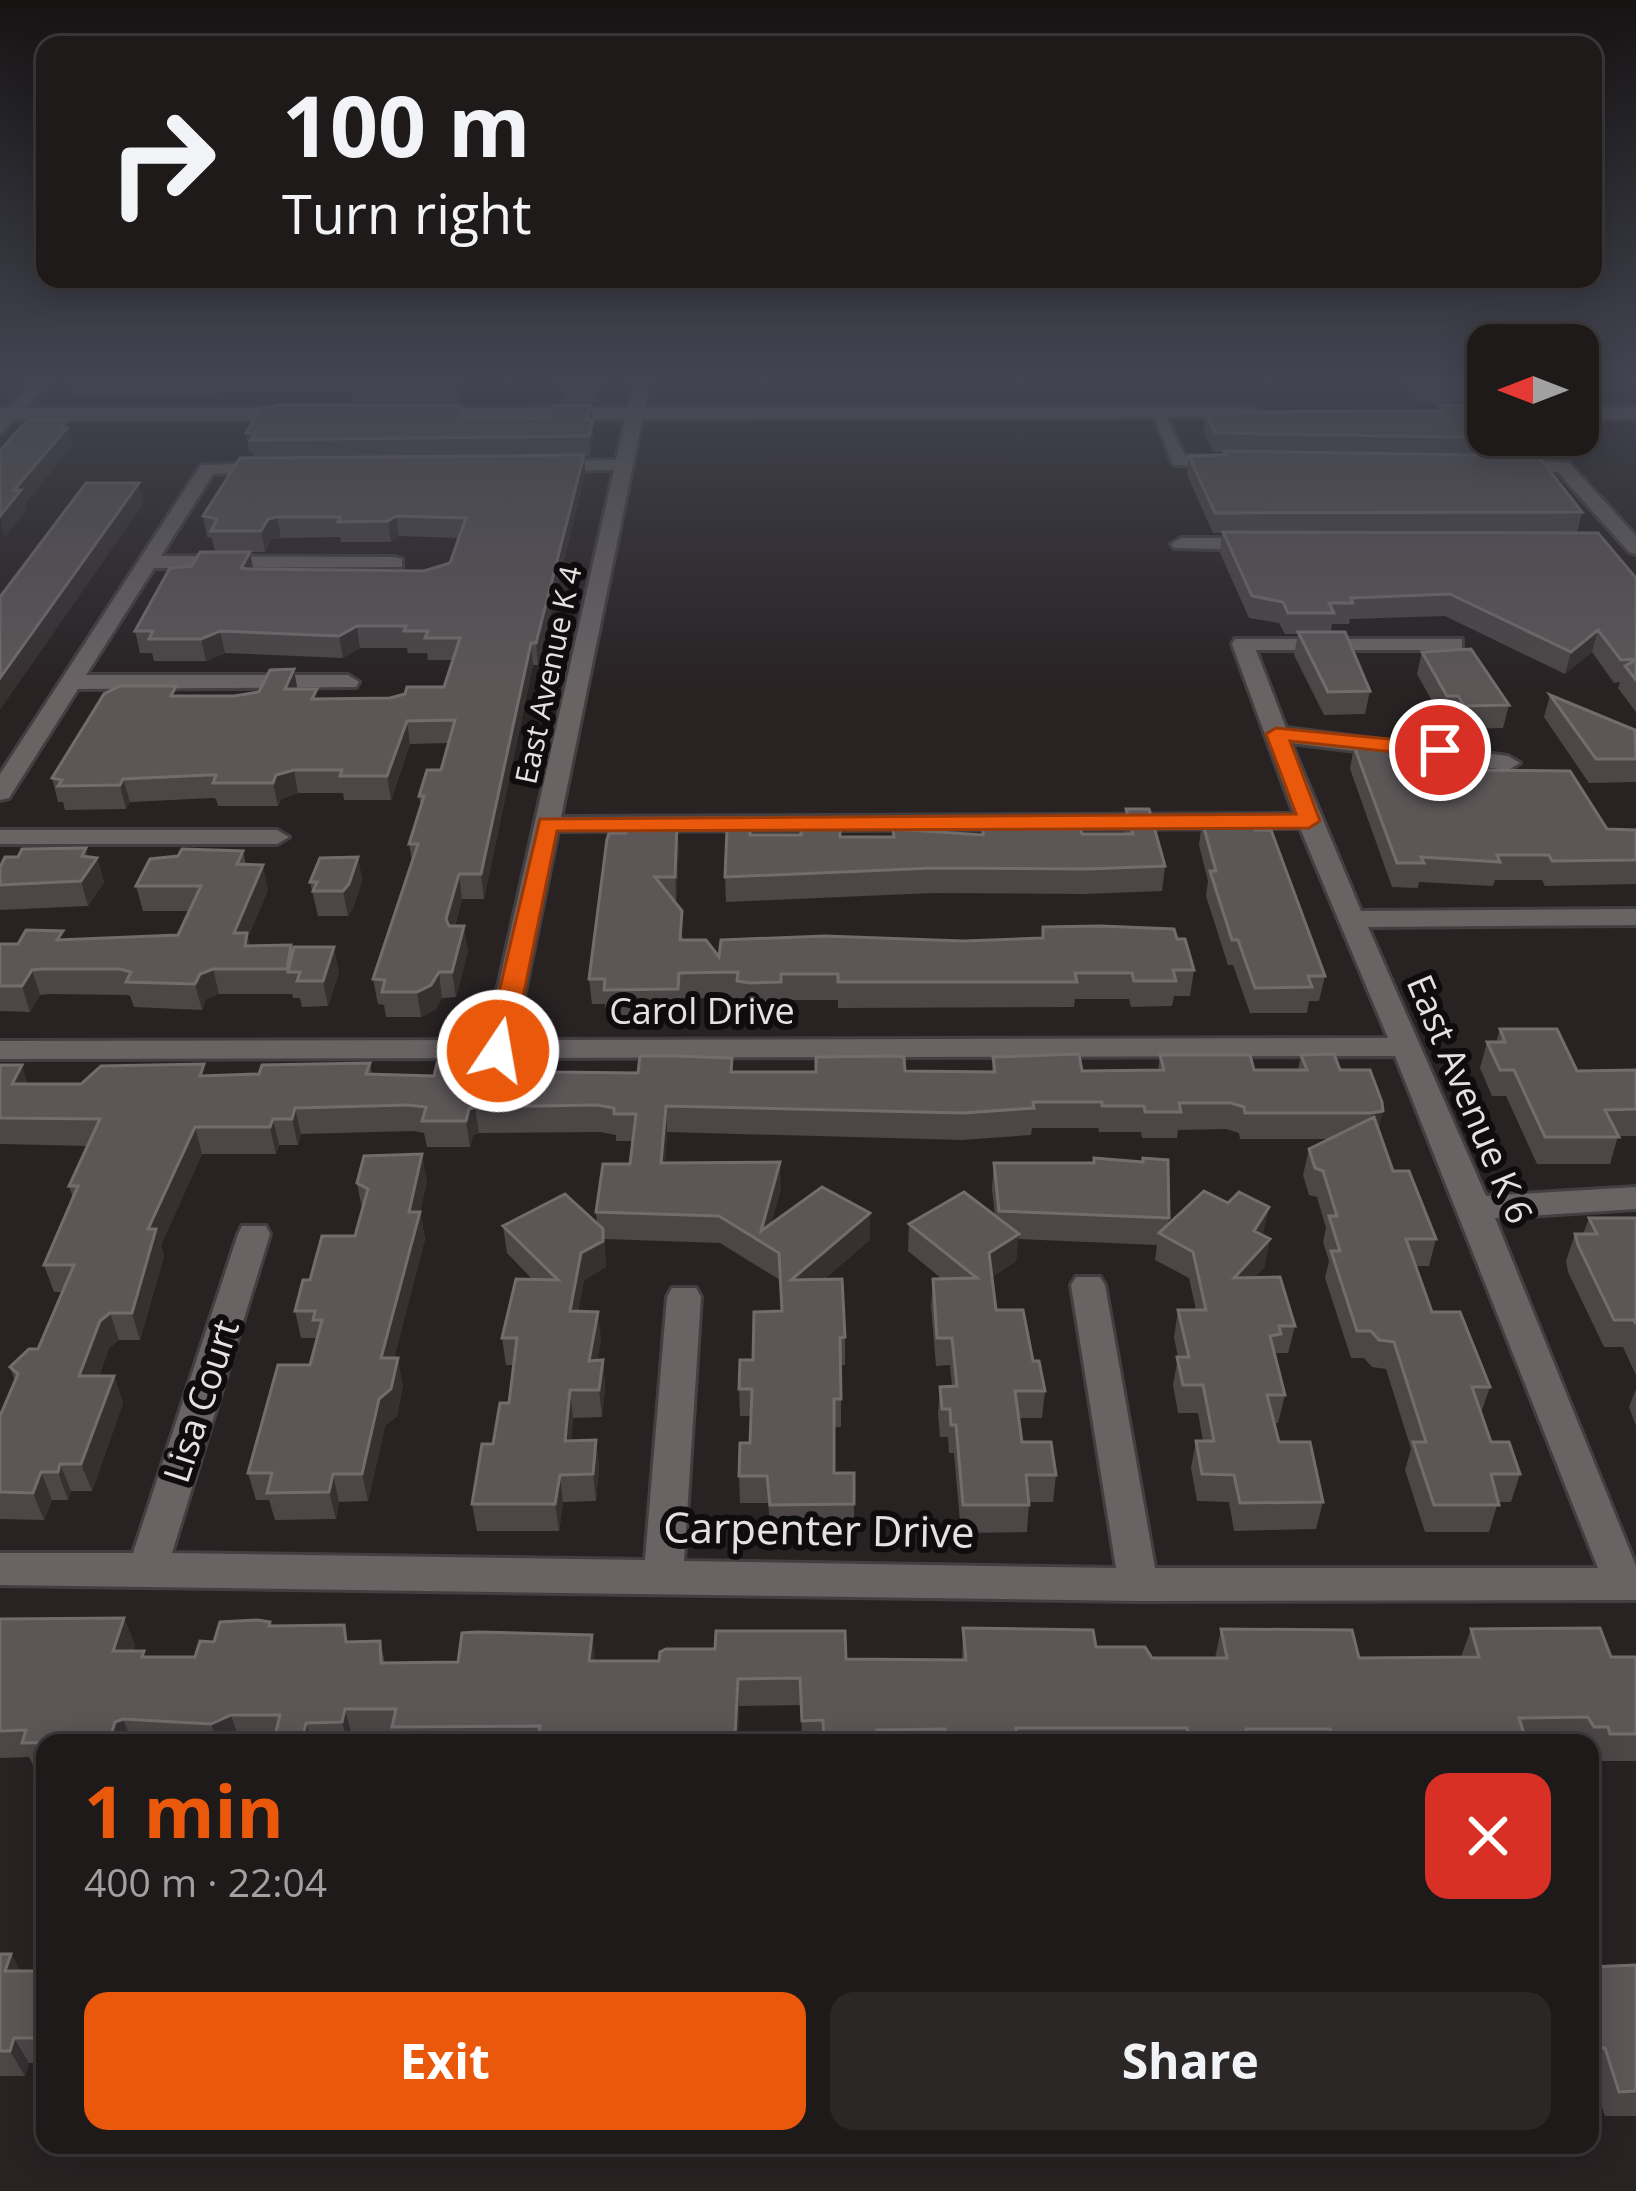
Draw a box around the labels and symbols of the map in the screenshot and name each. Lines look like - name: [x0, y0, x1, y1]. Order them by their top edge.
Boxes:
- north arrow: [1467, 324, 1599, 456]
- street label: East Avenue K 4: [504, 562, 591, 787]
- pin: [1389, 699, 1491, 801]
- street label: East Avenue K 6: [1396, 967, 1545, 1231]
- street label: Carol Drive: [609, 986, 795, 1035]
- position arrow: [435, 988, 561, 1114]
- street label: Lisa Court: [151, 1313, 250, 1488]
- street label: Carpenter Drive: [663, 1497, 975, 1560]

